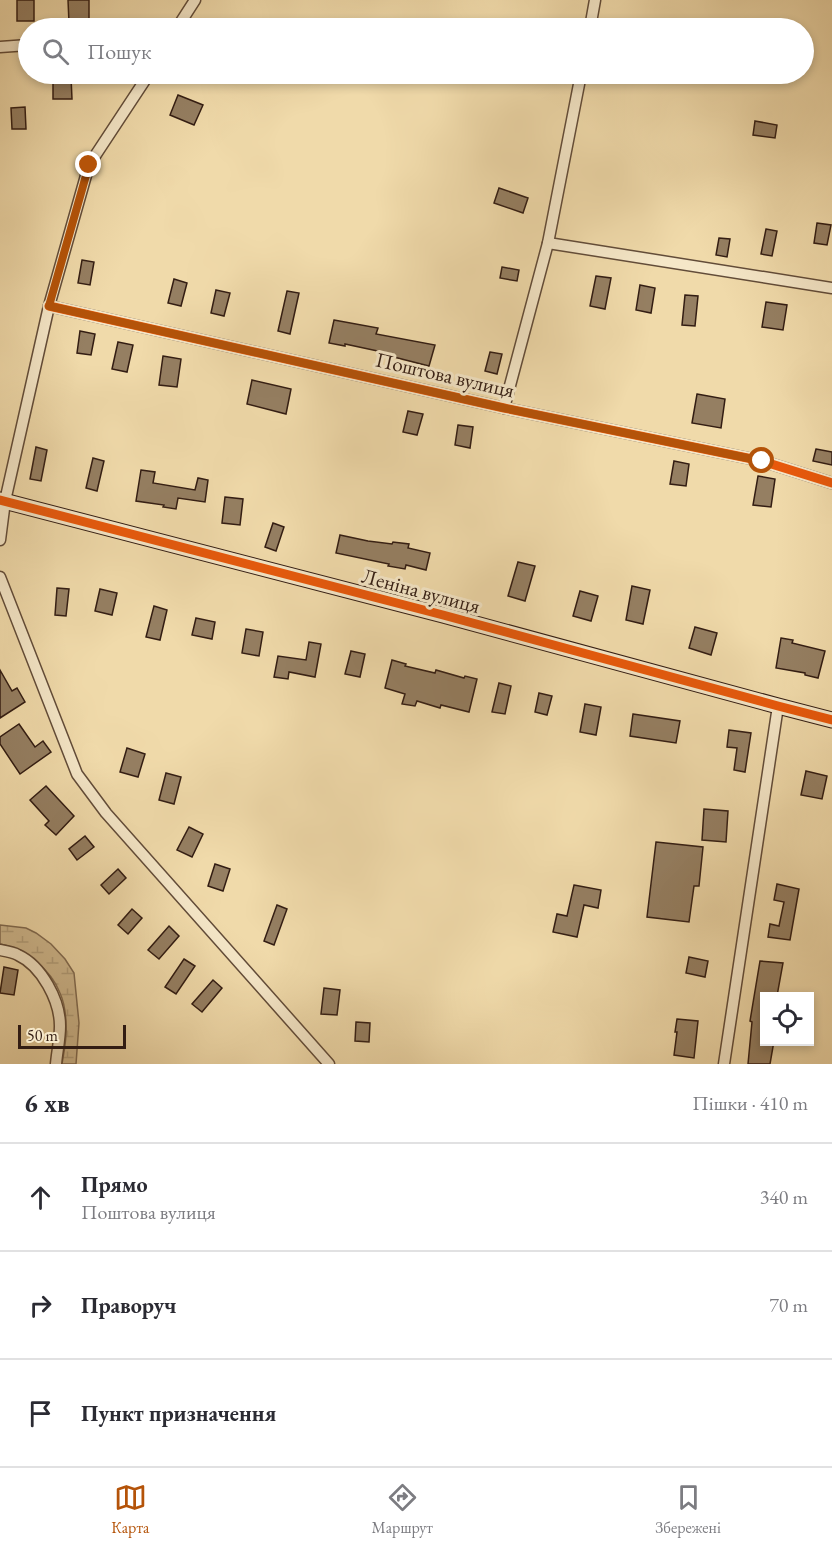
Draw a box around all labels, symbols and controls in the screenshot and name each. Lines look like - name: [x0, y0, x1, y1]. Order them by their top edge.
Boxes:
- search box: [18, 18, 814, 84]
- icon: search: [39, 35, 72, 68]
- text: Пошук: [87, 37, 151, 66]
- route end: [75, 151, 101, 177]
- street label: Поштова вулиця: [373, 345, 517, 404]
- route start: [748, 447, 774, 473]
- street label: Леніна вулиця: [359, 562, 483, 619]
- map controls: [760, 992, 814, 1046]
- button: locate: [760, 992, 814, 1046]
- scale bar: [18, 1022, 126, 1050]
- text: 50 m: [27, 1025, 58, 1046]
- text: 6 хв: [24, 1086, 70, 1120]
- text: Пішки · 410 m: [692, 1090, 808, 1116]
- text: Прямо: [81, 1170, 148, 1199]
- icon: ahead: [24, 1181, 57, 1214]
- text: 340 m: [760, 1184, 808, 1210]
- text: Поштова вулиця: [81, 1199, 216, 1225]
- icon: right: [24, 1289, 57, 1322]
- text: Праворуч: [81, 1291, 177, 1320]
- text: 70 m: [769, 1292, 808, 1318]
- icon: arrive: [24, 1397, 57, 1430]
- text: Пункт призначення: [81, 1399, 276, 1428]
- tab: Карта: [111, 1481, 149, 1538]
- tab: Маршрут: [372, 1481, 433, 1538]
- tab: Збережені: [655, 1481, 721, 1538]

